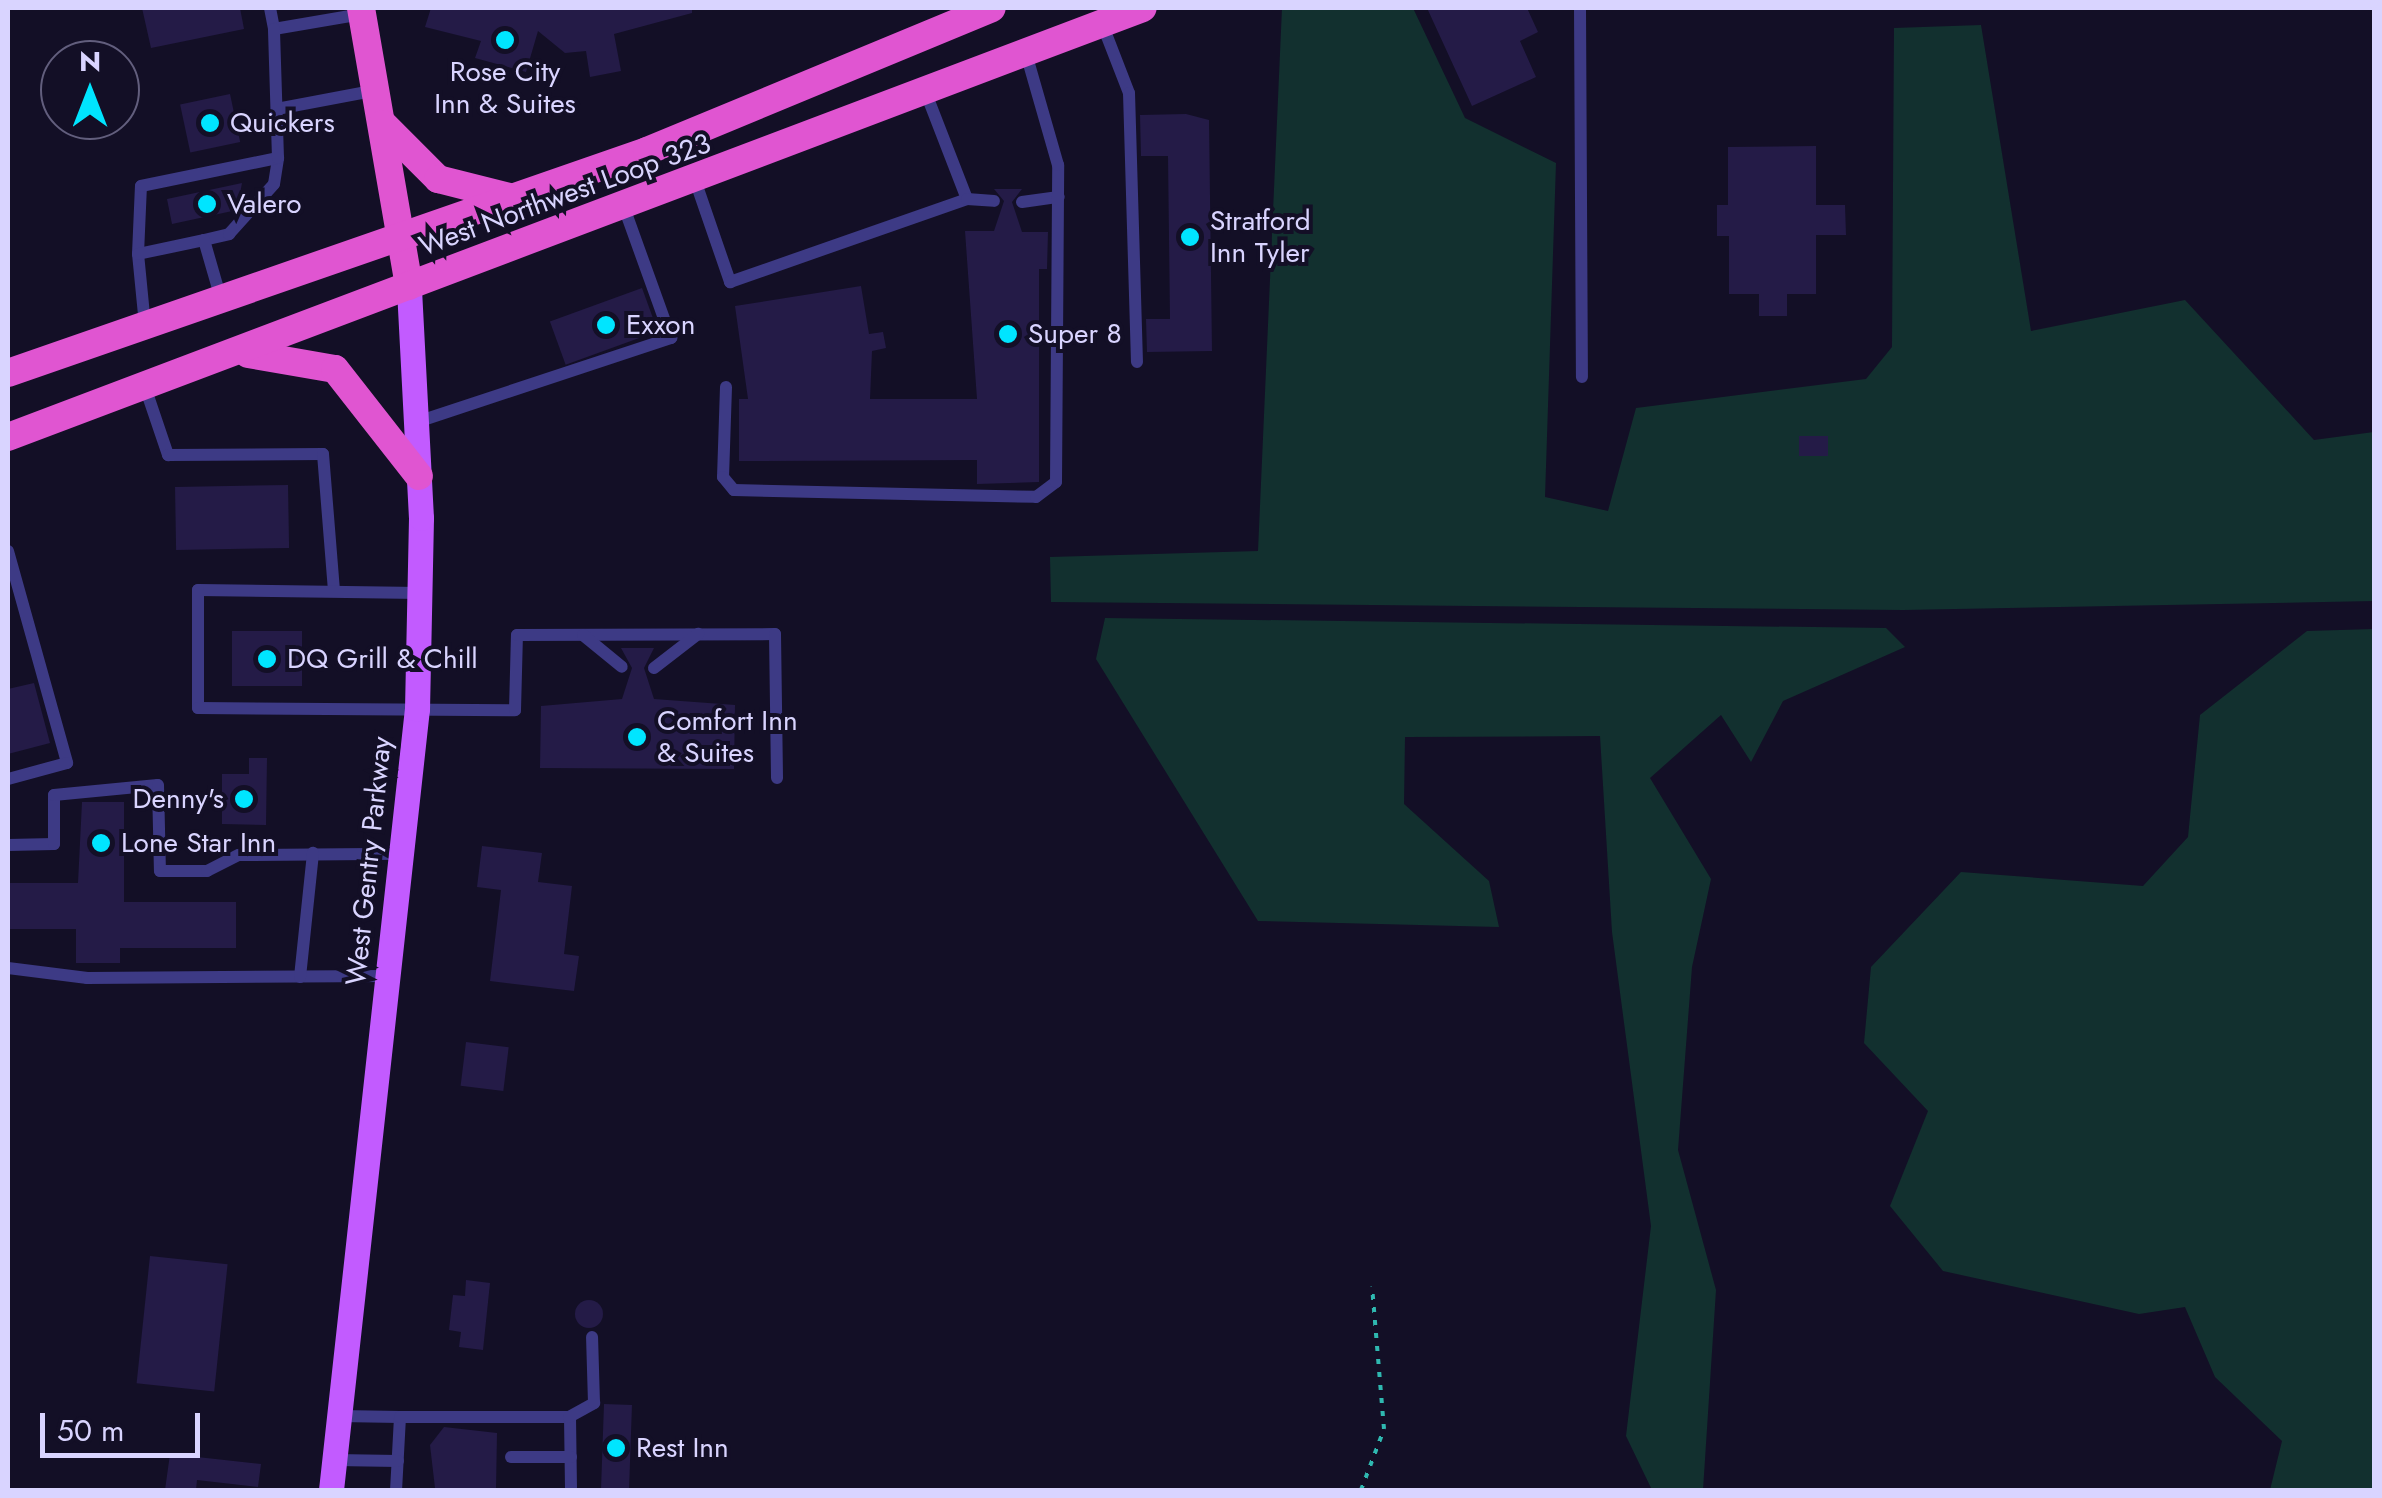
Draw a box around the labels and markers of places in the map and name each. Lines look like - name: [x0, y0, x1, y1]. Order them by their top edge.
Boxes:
- marker: Rose City Inn & Suites: [494, 29, 516, 51]
- place label: Rose City Inn & Suites: [434, 55, 576, 121]
- place label: Quickers: [230, 106, 335, 140]
- marker: Quickers: [199, 112, 221, 134]
- place label: Valero: [227, 187, 301, 221]
- marker: Valero: [196, 193, 218, 215]
- place label: Stratford Inn Tyler: [1210, 204, 1311, 270]
- marker: Stratford Inn Tyler: [1179, 226, 1201, 248]
- place label: Exxon: [626, 308, 695, 342]
- marker: Exxon: [595, 314, 617, 336]
- place label: Super 8: [1028, 317, 1122, 351]
- marker: Super 8: [997, 323, 1019, 345]
- place label: DQ Grill & Chill: [287, 642, 478, 676]
- marker: DQ Grill & Chill: [256, 648, 278, 670]
- place label: Comfort Inn & Suites: [657, 704, 798, 770]
- marker: Comfort Inn & Suites: [626, 726, 648, 748]
- place label: Denny's: [132, 782, 224, 816]
- marker: Denny's: [233, 788, 255, 810]
- place label: Lone Star Inn: [121, 826, 276, 860]
- marker: Lone Star Inn: [90, 832, 112, 854]
- place label: Rest Inn: [636, 1431, 729, 1465]
- marker: Rest Inn: [605, 1437, 627, 1459]

